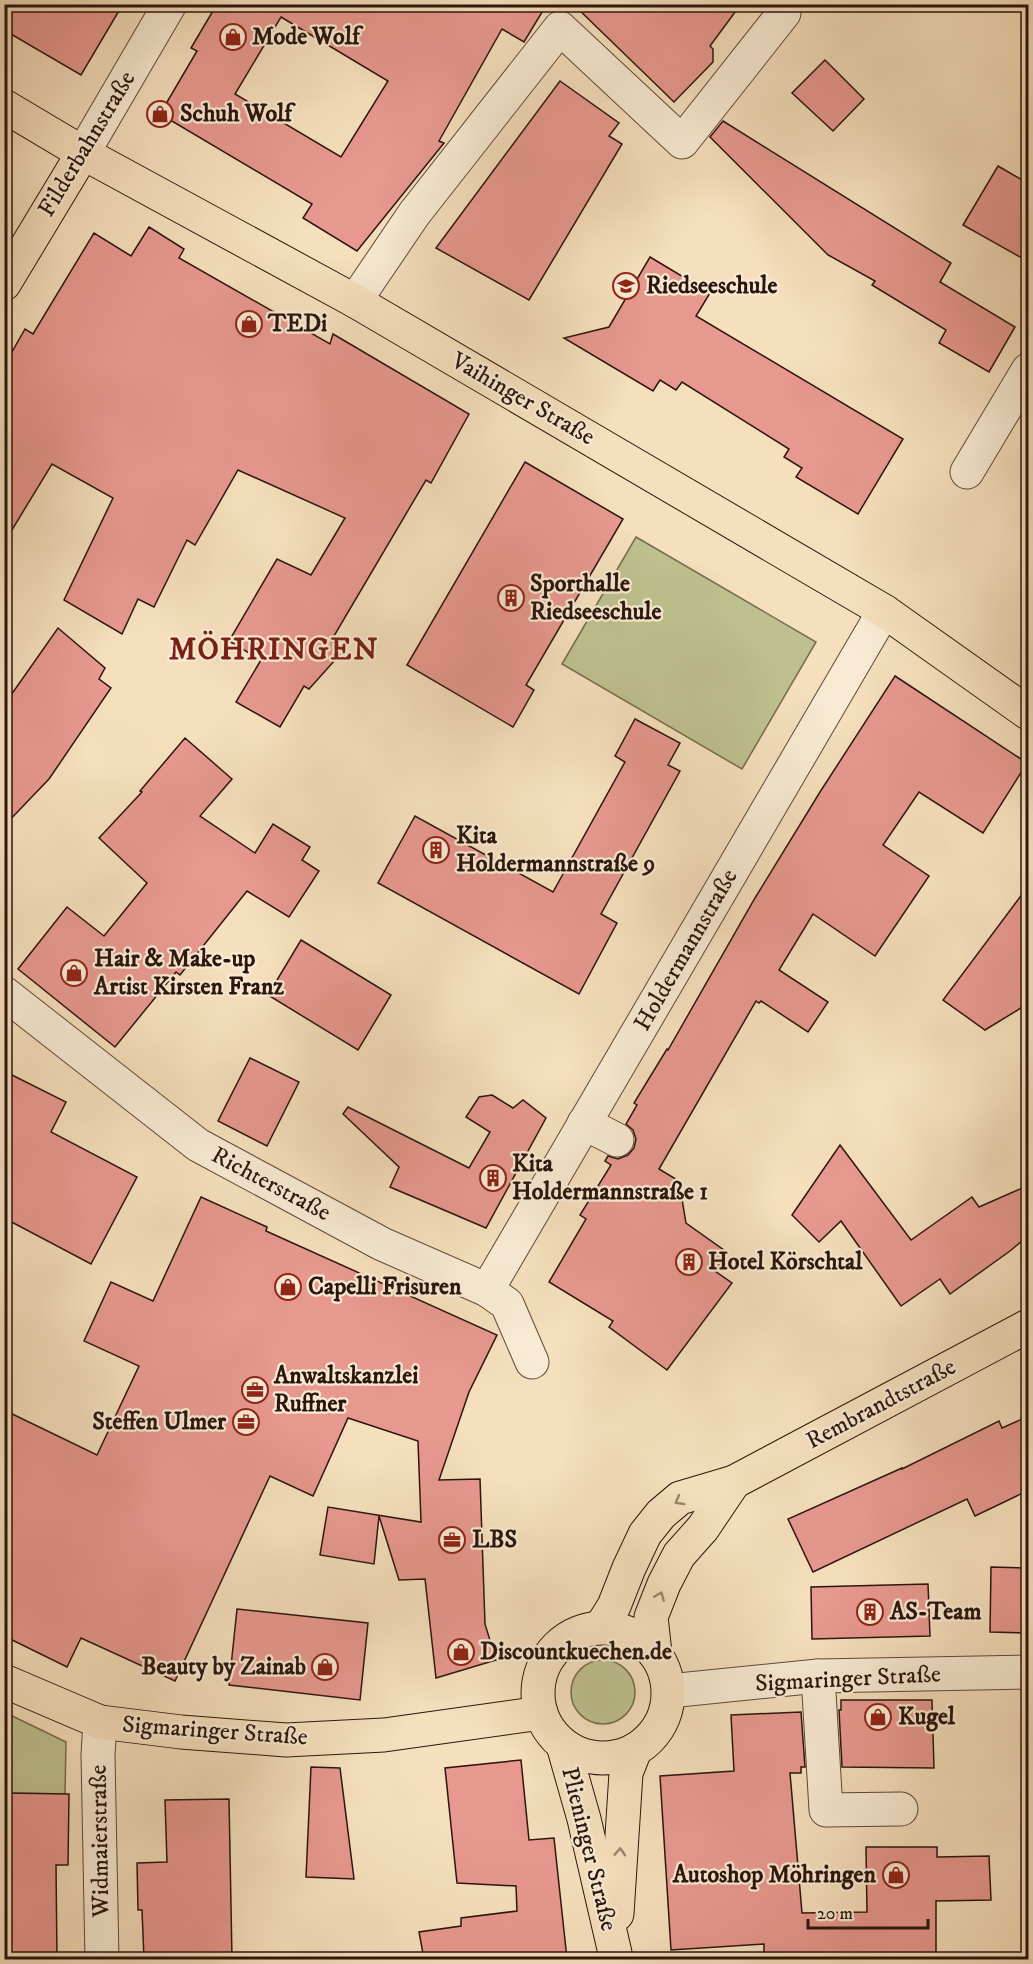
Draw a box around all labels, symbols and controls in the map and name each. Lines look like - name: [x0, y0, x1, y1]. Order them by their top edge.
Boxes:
- shop icon: Mode Wolf: [218, 22, 248, 52]
- place label: Mode Wolf: [252, 22, 364, 52]
- street label: Filderbahnstraße: [32, 66, 142, 222]
- shop icon: Schuh Wolf: [145, 99, 175, 129]
- place label: Schuh Wolf: [180, 99, 296, 129]
- school or university icon: Riedseeschule: [611, 271, 641, 301]
- place label: Riedseeschule: [646, 271, 777, 301]
- shop icon: TEDi: [234, 309, 264, 339]
- place label: TEDi: [267, 309, 327, 339]
- street label: Vaihinger Straße: [445, 345, 600, 452]
- place label: Sporthalle Riedseeschule: [530, 569, 661, 627]
- building icon: Sporthalle Riedseeschule: [496, 583, 526, 613]
- district label: MÖHRINGEN: [169, 630, 379, 669]
- place label: Kita Holdermannstraße 9: [456, 821, 655, 879]
- building icon: Kita Holdermannstraße 9: [421, 835, 451, 865]
- street label: Holdermannstraße: [628, 864, 745, 1036]
- place label: Hair & Make-up Artist Kirsten Franz: [93, 944, 284, 1002]
- shop icon: Hair & Make-up Artist Kirsten Franz: [59, 958, 89, 988]
- street label: Richterstraße: [206, 1140, 336, 1228]
- place label: Kita Holdermannstraße 1: [512, 1149, 708, 1207]
- building icon: Kita Holdermannstraße 1: [478, 1163, 508, 1193]
- building icon: Hotel Körschtal: [674, 1247, 704, 1277]
- place label: Hotel Körschtal: [708, 1247, 863, 1277]
- shop icon: Capelli Frisuren: [273, 1272, 303, 1302]
- place label: Capelli Frisuren: [308, 1272, 462, 1302]
- street label: Rembrandtstraße: [801, 1352, 961, 1456]
- place label: Anwaltskanzlei Ruffner: [273, 1361, 418, 1419]
- office icon: Anwaltskanzlei Ruffner: [240, 1375, 270, 1405]
- place label: Steffen Ulmer: [92, 1407, 227, 1437]
- office icon: Steffen Ulmer: [231, 1407, 261, 1437]
- one-way arrow: [675, 1494, 685, 1505]
- office icon: LBS: [437, 1525, 467, 1555]
- place label: LBS: [472, 1525, 517, 1555]
- one-way arrow: [653, 1591, 665, 1602]
- building icon: AS-Team: [855, 1597, 885, 1627]
- place label: AS-Team: [889, 1597, 982, 1627]
- shop icon: Discountkuechen.de: [446, 1637, 476, 1667]
- place label: Discountkuechen.de: [480, 1637, 672, 1667]
- place label: Beauty by Zainab: [141, 1652, 306, 1682]
- shop icon: Beauty by Zainab: [310, 1652, 340, 1682]
- street label: Sigmaringer Straße: [754, 1659, 942, 1699]
- shop icon: Kugel: [863, 1702, 893, 1732]
- place label: Kugel: [898, 1702, 956, 1732]
- street label: Sigmaringer Straße: [121, 1710, 309, 1752]
- street label: Widmaierstraße: [84, 1764, 116, 1919]
- street label: Plieninger Straße: [554, 1764, 624, 1934]
- one-way arrow: [614, 1848, 627, 1857]
- place label: Autoshop Möhringen: [672, 1860, 876, 1890]
- shop icon: Autoshop Möhringen: [881, 1860, 911, 1890]
- scale bar: [808, 1892, 928, 1930]
- text: 20 m: [817, 1903, 853, 1925]

